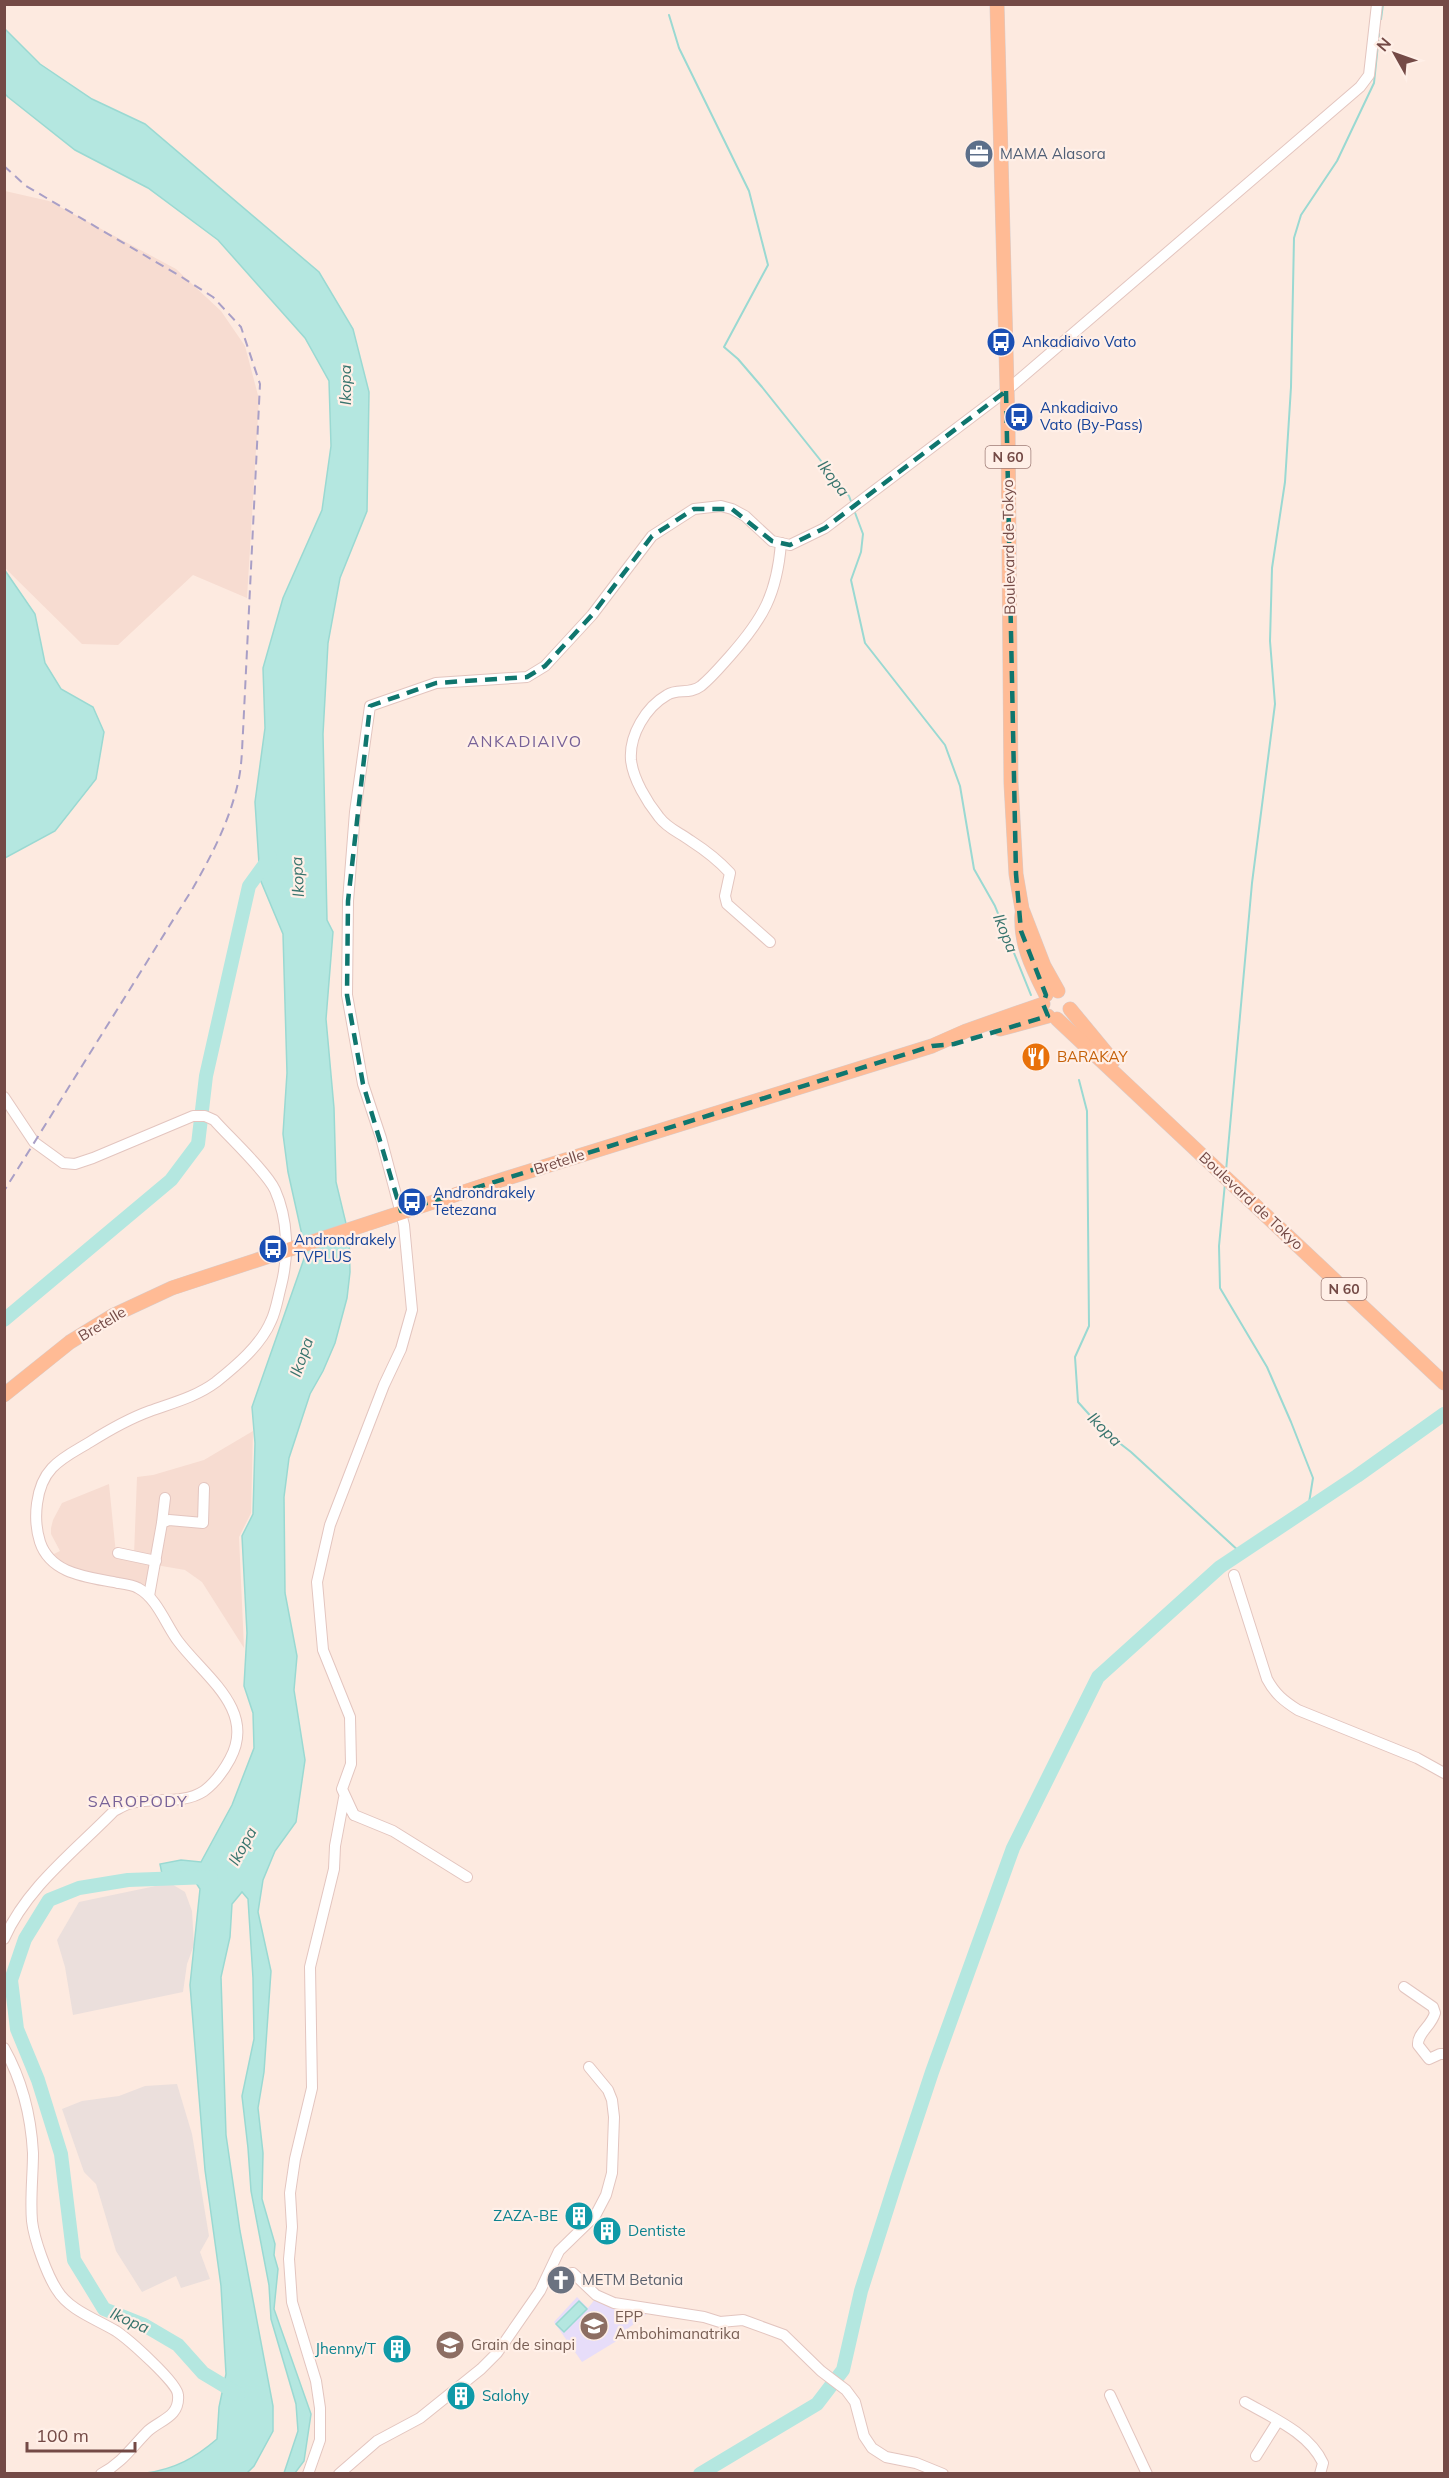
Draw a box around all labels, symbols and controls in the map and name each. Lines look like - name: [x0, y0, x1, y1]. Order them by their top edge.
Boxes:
- north arrow: [1365, 24, 1425, 84]
- text: N: [1372, 33, 1395, 55]
- office icon: MAMA Alasora: [963, 138, 995, 170]
- place label: MAMA Alasora: [1000, 144, 1106, 163]
- bus stop icon: Ankadiaivo Vato: [985, 326, 1017, 358]
- place label: Ankadiaivo Vato: [1022, 332, 1136, 351]
- water label: Ikopa: [335, 364, 355, 405]
- place label: Ankadiaivo Vato (By-Pass): [1040, 398, 1143, 434]
- bus stop icon: Ankadiaivo Vato (By-Pass): [1003, 401, 1035, 433]
- road number: N 60: [986, 446, 1030, 468]
- water label: Ikopa: [814, 456, 854, 501]
- street label: Boulevard de Tokyo: [998, 479, 1019, 615]
- district label: ANKADIAIVO: [467, 731, 583, 751]
- water label: Ikopa: [286, 856, 308, 898]
- water label: Ikopa: [989, 910, 1023, 956]
- restaurant icon: BARAKAY: [1020, 1041, 1052, 1073]
- place label: BARAKAY: [1057, 1047, 1128, 1066]
- street label: Bretelle: [531, 1144, 587, 1179]
- street label: Boulevard de Tokyo: [1195, 1147, 1307, 1254]
- place label: Androndrakely Tetezana: [433, 1183, 535, 1219]
- bus stop icon: Androndrakely Tetezana: [396, 1186, 428, 1218]
- place label: Androndrakely TVPLUS: [294, 1230, 396, 1266]
- bus stop icon: Androndrakely TVPLUS: [257, 1233, 289, 1265]
- road number: N 60: [1322, 1278, 1366, 1300]
- street label: Bretelle: [74, 1302, 129, 1345]
- water label: Ikopa: [285, 1334, 317, 1379]
- water label: Ikopa: [1084, 1408, 1127, 1451]
- district label: SAROPODY: [88, 1791, 188, 1811]
- water label: Ikopa: [223, 1823, 261, 1869]
- building icon: ZAZA-BE: [563, 2200, 595, 2232]
- place label: ZAZA-BE: [493, 2206, 558, 2225]
- building icon: Dentiste: [591, 2215, 623, 2247]
- place label: Dentiste: [628, 2221, 686, 2240]
- church icon: METM Betania: [545, 2264, 577, 2296]
- place label: METM Betania: [582, 2270, 683, 2289]
- water label: Ikopa: [107, 2303, 153, 2338]
- place label: EPP Ambohimanatrika: [615, 2307, 740, 2343]
- school or university icon: EPP Ambohimanatrika: [578, 2310, 610, 2342]
- school or university icon: Grain de sinapi: [434, 2329, 466, 2361]
- building icon: Jhenny/T: [381, 2333, 413, 2365]
- place label: Grain de sinapi: [471, 2335, 575, 2354]
- place label: Jhenny/T: [315, 2339, 376, 2358]
- building icon: Salohy: [445, 2380, 477, 2412]
- place label: Salohy: [482, 2386, 529, 2405]
- scale bar: [27, 2415, 135, 2453]
- text: 100 m: [36, 2424, 89, 2447]

